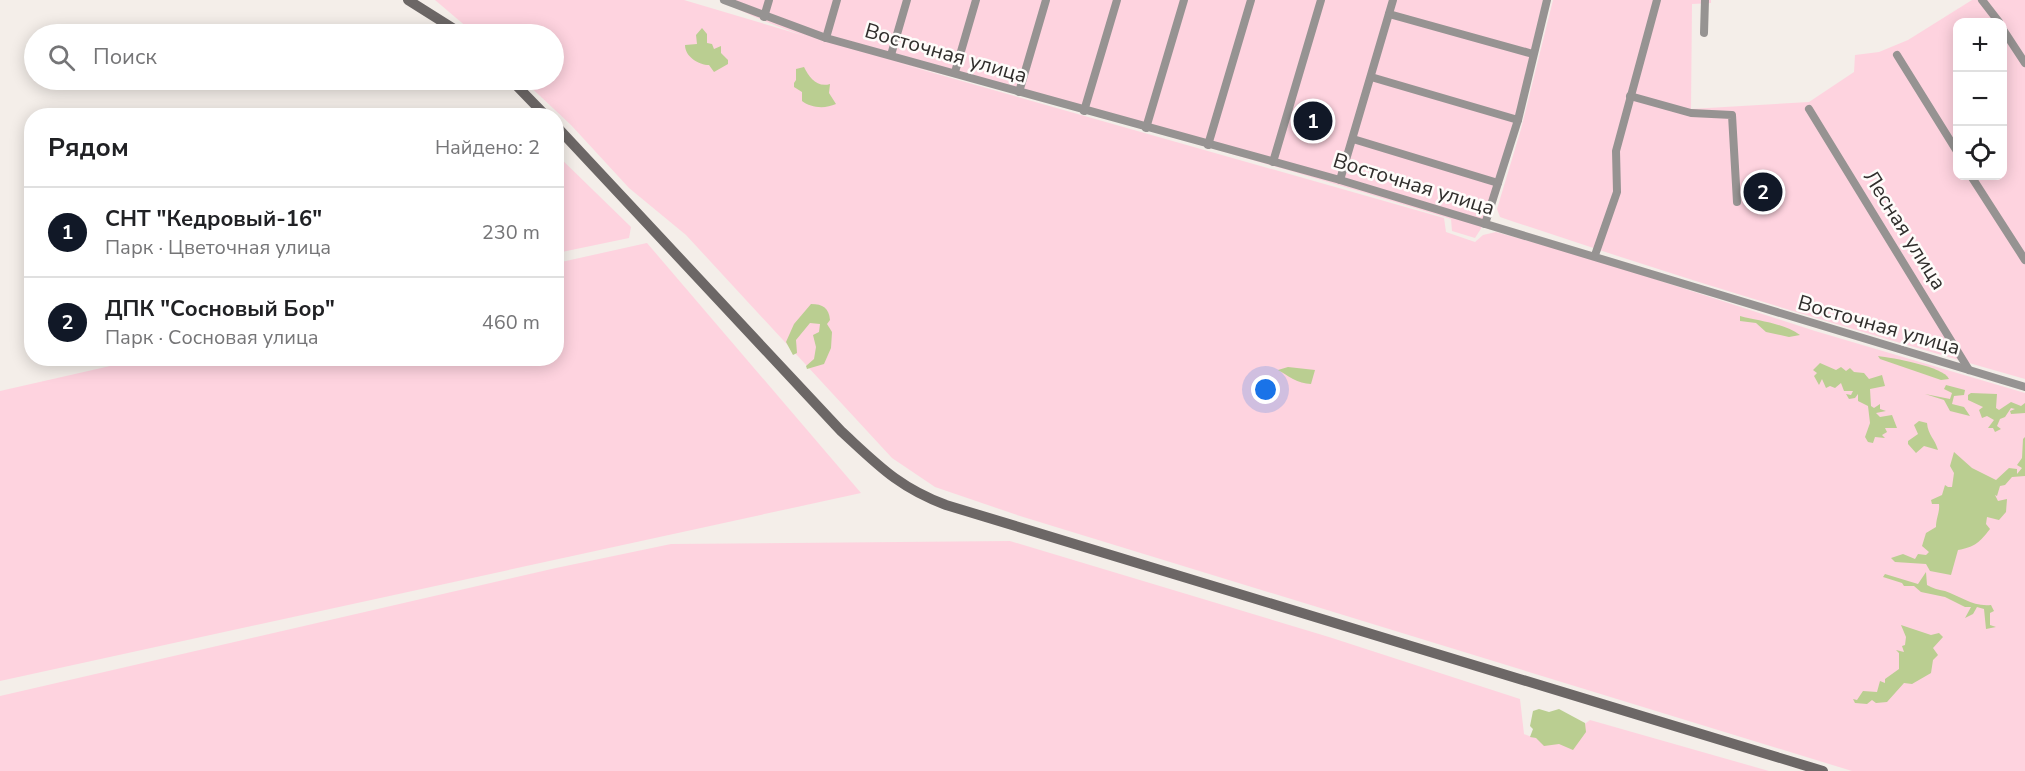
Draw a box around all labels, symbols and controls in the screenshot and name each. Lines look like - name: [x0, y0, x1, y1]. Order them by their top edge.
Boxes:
- street label: Восточная улица: [862, 16, 1030, 90]
- map controls: [1953, 18, 2007, 180]
- button: +: [1953, 18, 2007, 72]
- search box: [24, 24, 564, 90]
- icon: search: [45, 41, 78, 74]
- text: Поиск: [93, 42, 157, 72]
- button: −: [1953, 72, 2007, 126]
- pin: 1: [1294, 98, 1332, 144]
- button: locate: [1953, 126, 2007, 180]
- text: Рядом: [48, 130, 129, 165]
- text: Найдено: 2: [435, 134, 540, 161]
- street label: Восточная улица: [1330, 146, 1498, 222]
- street label: Лесная улица: [1857, 165, 1953, 295]
- pin: 2: [1744, 170, 1782, 214]
- text: СНТ "Кедровый-16": [105, 204, 322, 234]
- text: 1: [62, 219, 74, 246]
- text: 230 m: [482, 219, 540, 246]
- text: Парк · Цветочная улица: [105, 234, 331, 261]
- street label: Восточная улица: [1795, 288, 1963, 362]
- text: ДПК "Сосновый Бор": [105, 294, 335, 324]
- text: 2: [62, 309, 74, 336]
- text: 460 m: [482, 309, 540, 336]
- text: Парк · Сосновая улица: [105, 324, 319, 351]
- your location: [1251, 375, 1280, 404]

